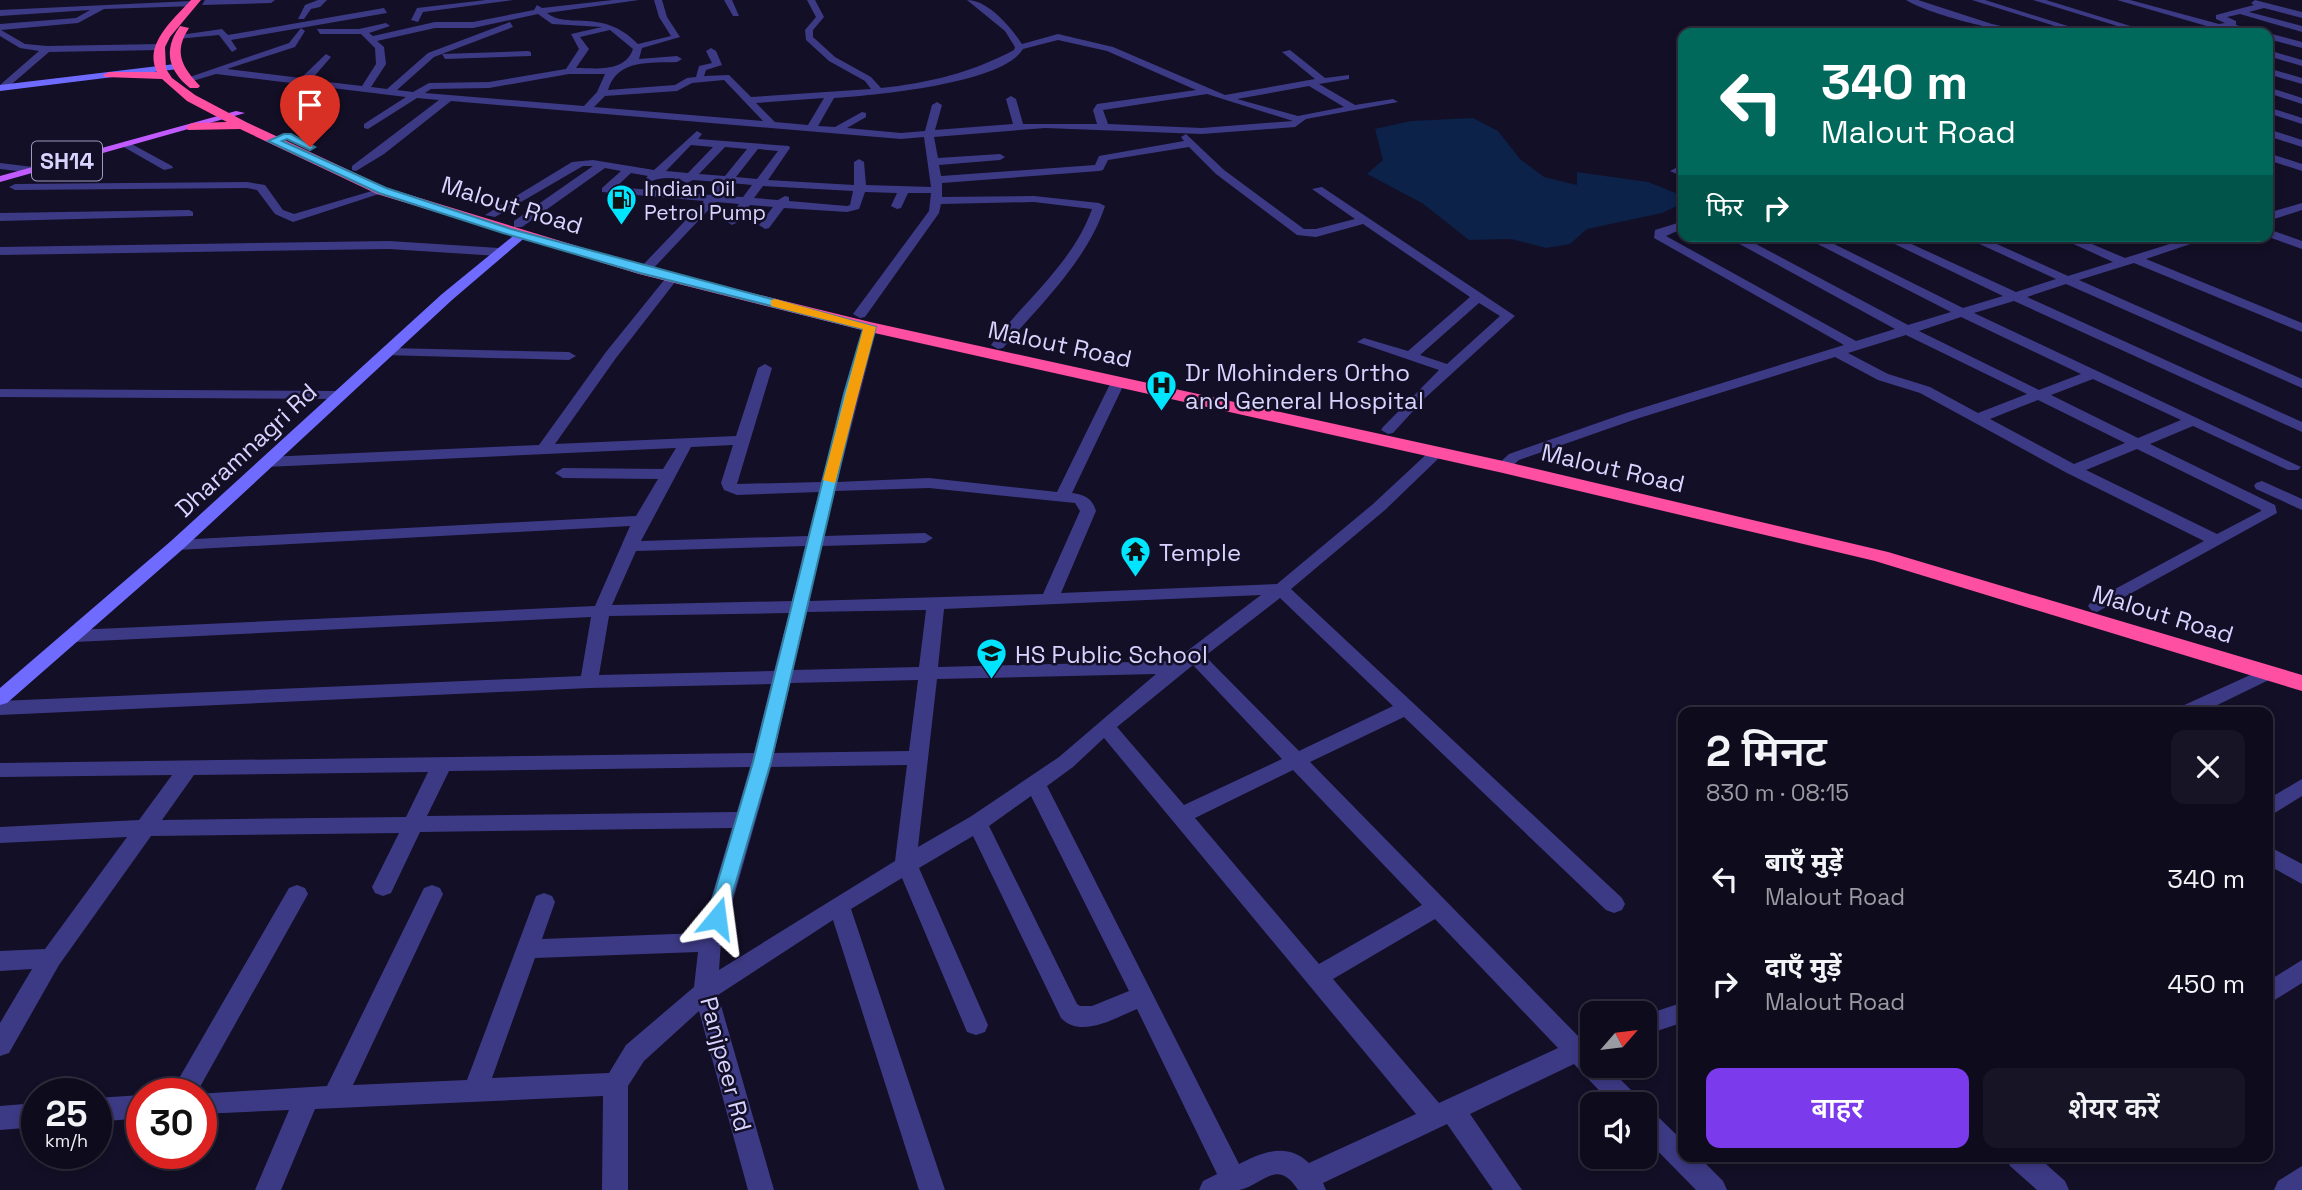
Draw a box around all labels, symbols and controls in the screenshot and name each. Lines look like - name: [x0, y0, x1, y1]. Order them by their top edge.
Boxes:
- text: 340 m: [1821, 51, 1968, 113]
- icon: left: [1706, 56, 1797, 147]
- pin: [280, 75, 340, 147]
- icon: arrive: [291, 86, 329, 124]
- text: Malout Road: [1821, 112, 2016, 152]
- road number: SH14: [32, 142, 102, 180]
- street label: Malout Road: [438, 169, 586, 241]
- place label: Indian Oil Petrol Pump: [644, 175, 766, 226]
- fuel station icon: Indian Oil Petrol Pump: [604, 183, 638, 227]
- icon: right: [1757, 189, 1795, 227]
- text: फिर: [1706, 190, 1743, 224]
- street label: Malout Road: [985, 314, 1135, 374]
- place label: Dr Mohinders Ortho and General Hospital: [1185, 357, 1424, 416]
- hospital icon: Dr Mohinders Ortho and General Hospital: [1145, 369, 1179, 413]
- street label: Dharamnagri Rd: [169, 376, 323, 524]
- street label: Malout Road: [1538, 436, 1688, 500]
- temple icon: Temple: [1119, 535, 1153, 579]
- place label: Temple: [1159, 537, 1241, 568]
- street label: Malout Road: [2089, 578, 2237, 650]
- school or university icon: HS Public School: [975, 637, 1009, 681]
- place label: HS Public School: [1015, 639, 1208, 670]
- text: 2 मिनट: [1706, 725, 1827, 778]
- button: close: [2171, 730, 2245, 804]
- text: 830 m · 08:15: [1706, 778, 1849, 808]
- text: बाएँ मुड़ें: [1765, 845, 1843, 879]
- icon: left: [1706, 860, 1744, 898]
- text: 340 m: [2167, 862, 2245, 896]
- position arrow: [680, 881, 754, 955]
- text: Malout Road: [1765, 882, 1905, 912]
- text: दाएँ मुड़ें: [1765, 950, 1841, 984]
- icon: right: [1706, 965, 1744, 1003]
- text: 450 m: [2167, 967, 2245, 1001]
- text: Malout Road: [1765, 987, 1905, 1017]
- street label: Panjpeer Rd: [693, 993, 759, 1135]
- north arrow: [1580, 1001, 1657, 1078]
- map controls: [1580, 1001, 1657, 1169]
- button: बाहर: [1706, 1068, 1969, 1148]
- button: शेयर करें: [1983, 1068, 2245, 1148]
- speed limit sign: 30: [126, 1078, 217, 1169]
- text: 25: [46, 1092, 87, 1136]
- button: sound: [1580, 1092, 1657, 1169]
- text: km/h: [45, 1129, 88, 1152]

